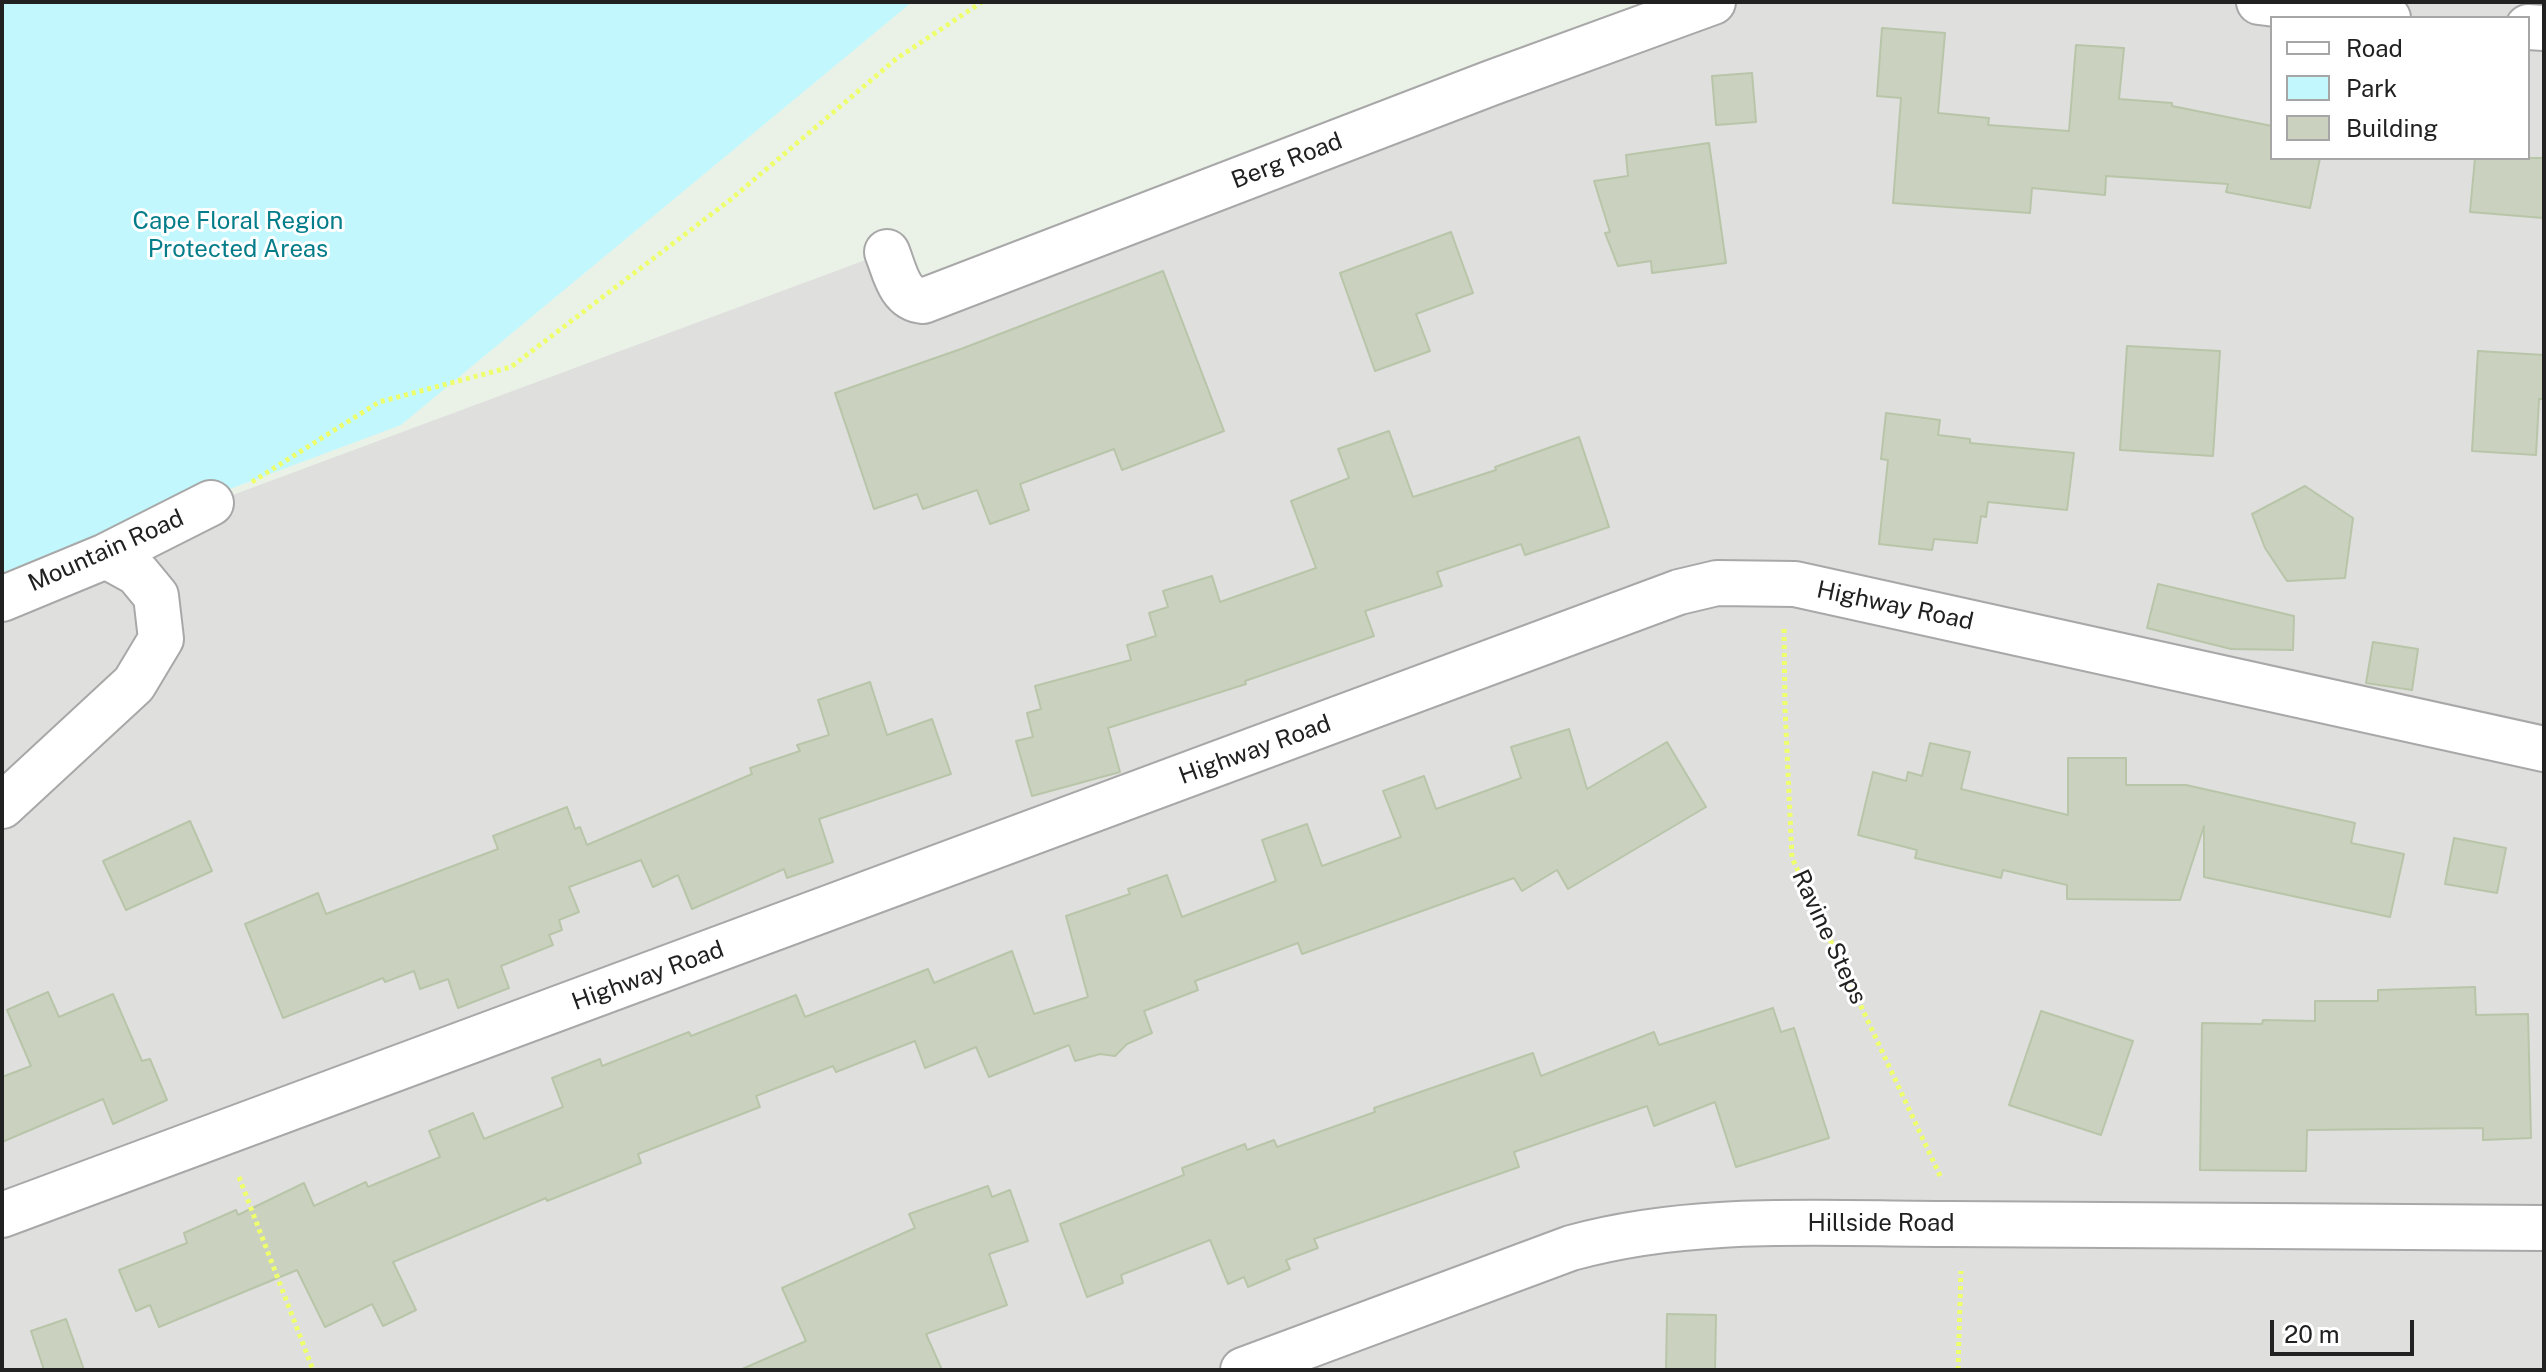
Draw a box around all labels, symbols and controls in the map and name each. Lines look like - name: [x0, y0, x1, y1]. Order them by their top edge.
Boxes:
- legend: [2270, 16, 2530, 160]
- text: Road: [2346, 34, 2403, 62]
- text: Park: [2346, 74, 2397, 102]
- text: Building: [2346, 114, 2438, 142]
- street label: Berg Road: [1228, 127, 1346, 195]
- park label: Cape Floral Region Protected Areas: [133, 208, 343, 264]
- street label: Mountain Road: [24, 504, 188, 598]
- street label: Highway Road: [1814, 575, 1976, 637]
- street label: Highway Road: [1175, 709, 1335, 791]
- street label: Ravine Steps: [1785, 865, 1873, 1009]
- street label: Highway Road: [568, 935, 728, 1017]
- street label: Hillside Road: [1808, 1210, 1954, 1238]
- scale bar: [2274, 1304, 2418, 1354]
- text: 20 m: [2284, 1320, 2340, 1348]

